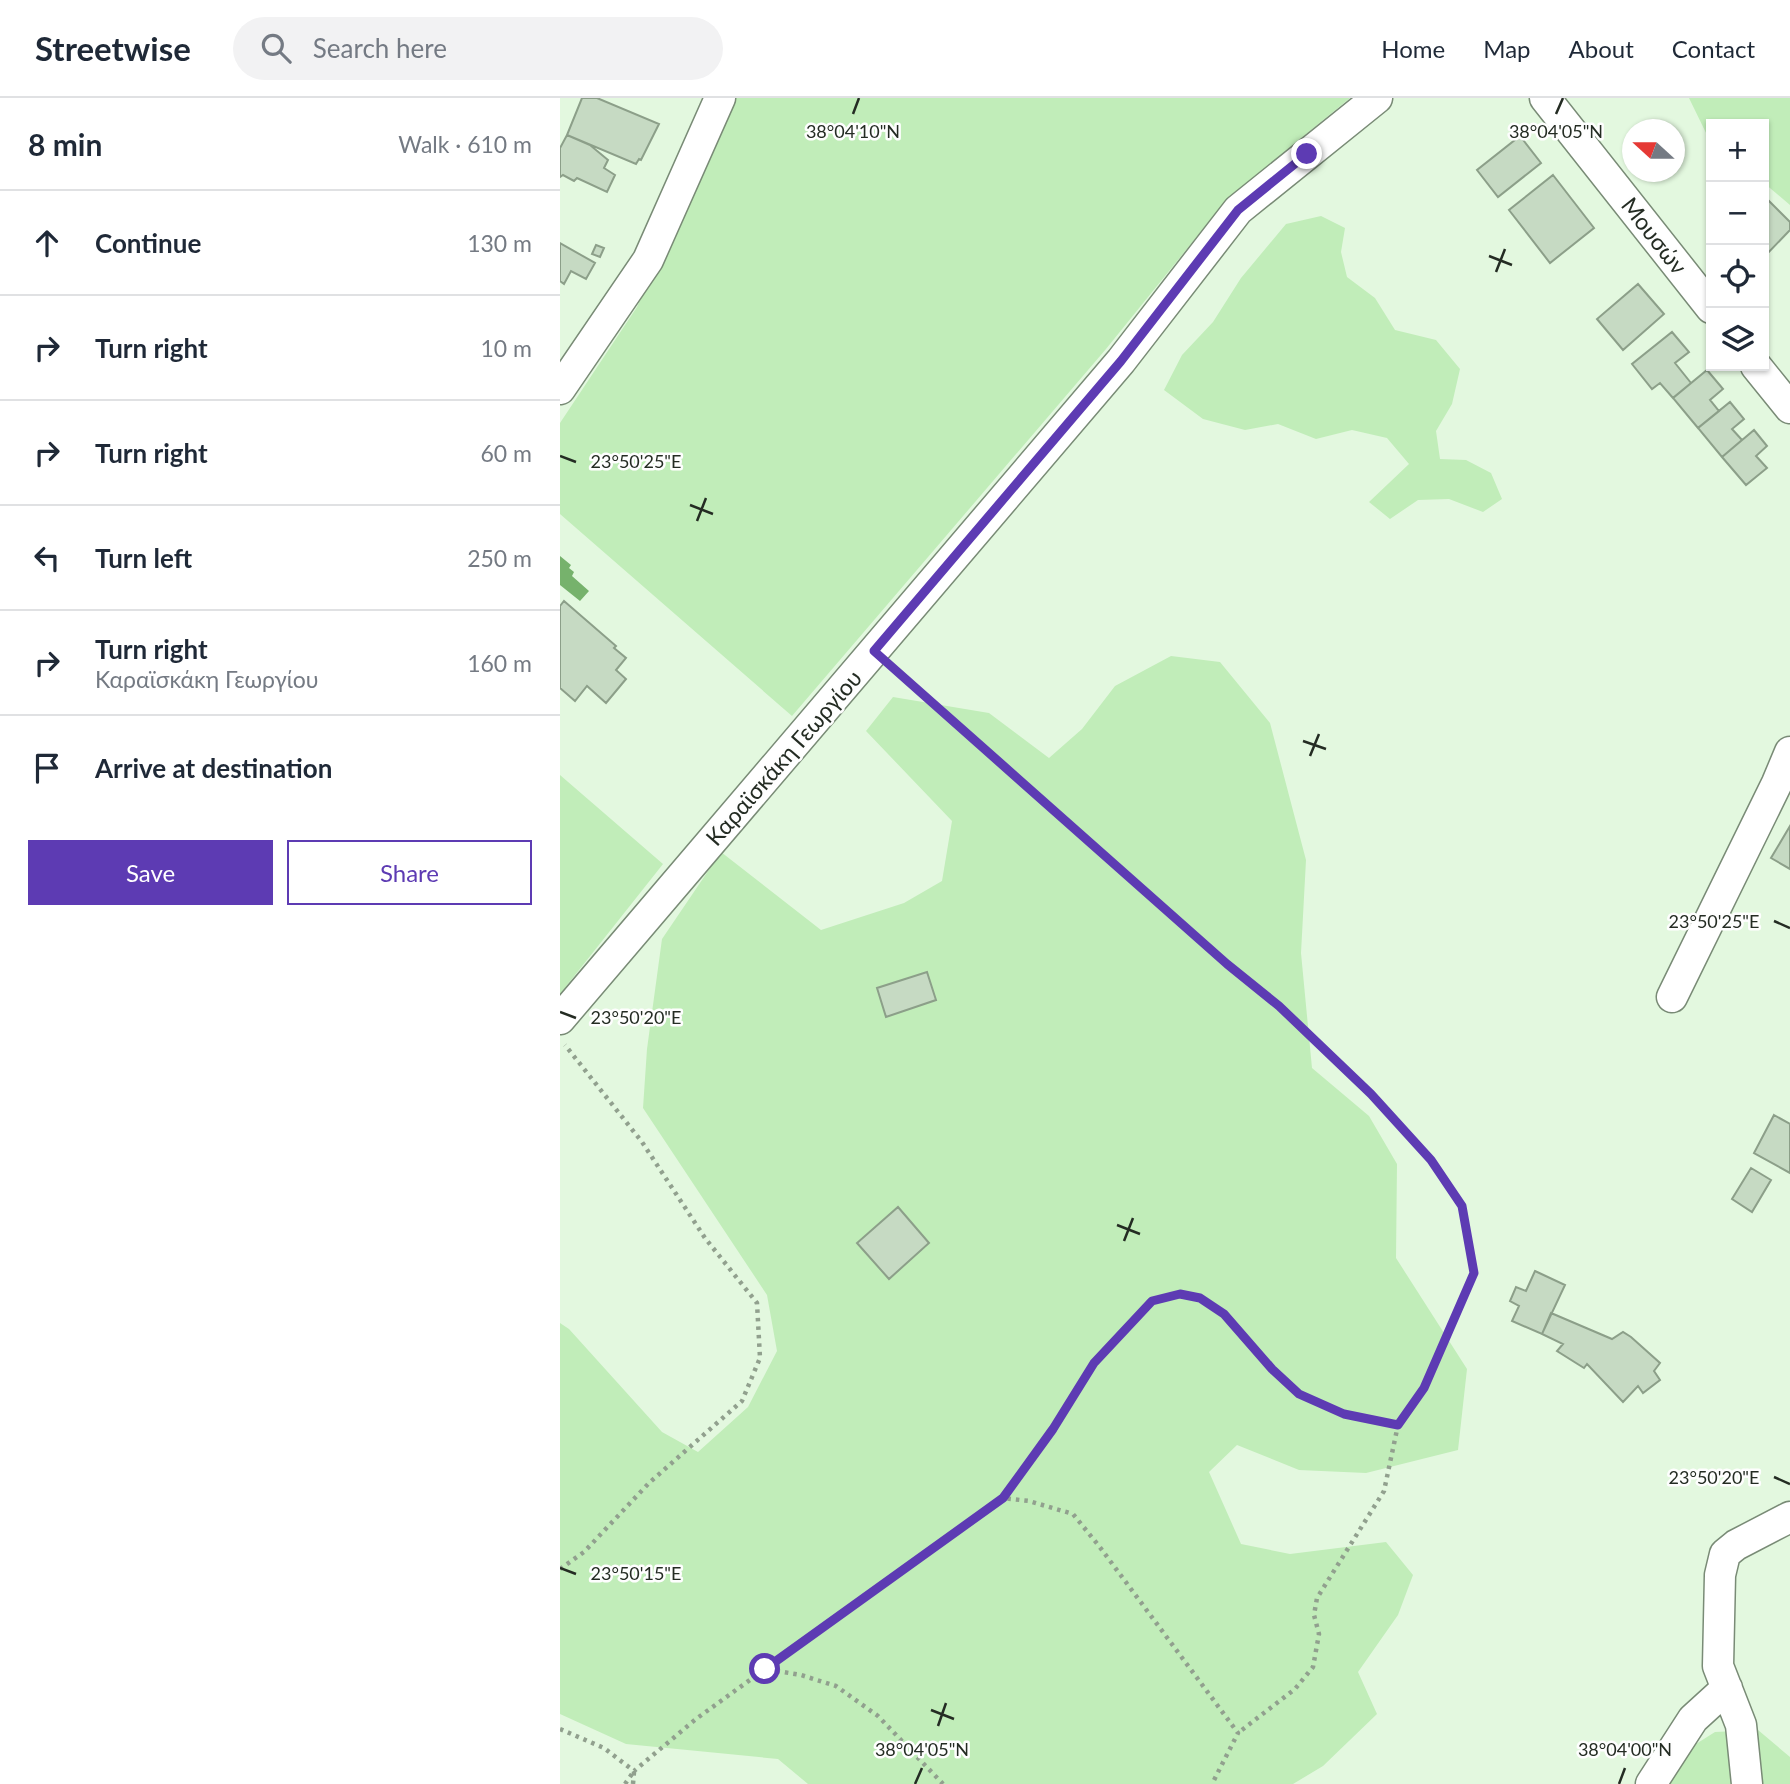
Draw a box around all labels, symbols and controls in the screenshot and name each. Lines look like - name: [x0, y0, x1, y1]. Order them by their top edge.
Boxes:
- search box: [233, 17, 723, 80]
- text: Streetwise: [35, 28, 191, 68]
- icon: search: [257, 29, 295, 67]
- text: Search here: [313, 32, 447, 64]
- text: Home: [1381, 34, 1445, 63]
- text: Map: [1483, 34, 1531, 63]
- text: About: [1569, 34, 1634, 63]
- text: Contact: [1672, 34, 1755, 63]
- north arrow: [1622, 119, 1685, 182]
- map controls: [1706, 119, 1769, 371]
- button: +: [1706, 119, 1769, 182]
- text: 38°04'10"N: [806, 120, 900, 142]
- text: 38°04'05"N: [1509, 120, 1603, 142]
- text: 8 min: [28, 126, 102, 162]
- text: Walk · 610 m: [398, 130, 532, 158]
- route end: [1291, 138, 1322, 169]
- button: −: [1706, 182, 1769, 245]
- street label: Μουσών: [1616, 191, 1694, 279]
- icon: ahead: [28, 224, 66, 262]
- text: Continue: [95, 227, 201, 259]
- text: 130 m: [467, 229, 532, 257]
- button: locate: [1706, 245, 1769, 308]
- button: layers: [1706, 308, 1769, 371]
- icon: right: [28, 329, 66, 367]
- text: Turn right: [95, 332, 208, 364]
- text: 10 m: [481, 334, 532, 362]
- icon: right: [28, 434, 66, 472]
- text: Turn right: [95, 437, 208, 469]
- text: 60 m: [481, 439, 532, 467]
- text: 23°50'25"E: [591, 450, 681, 472]
- icon: left: [28, 539, 66, 577]
- text: Turn left: [95, 542, 192, 574]
- text: 250 m: [467, 544, 532, 572]
- text: Turn right: [95, 633, 208, 665]
- icon: right: [28, 644, 66, 682]
- text: 160 m: [467, 649, 532, 677]
- street label: Καραϊσκάκη Γεωργίου: [699, 664, 867, 851]
- text: Καραϊσκάκη Γεωργίου: [95, 665, 319, 693]
- icon: arrive: [28, 749, 66, 787]
- text: Arrive at destination: [95, 752, 332, 784]
- button: Save: [28, 840, 273, 905]
- button: Share: [287, 840, 532, 905]
- text: 23°50'25"E: [1669, 910, 1759, 932]
- text: 23°50'20"E: [591, 1006, 681, 1028]
- text: 23°50'20"E: [1669, 1466, 1759, 1488]
- text: 23°50'15"E: [591, 1562, 681, 1584]
- route start: [749, 1653, 780, 1684]
- text: 38°04'05"N: [875, 1738, 969, 1760]
- text: 38°04'00"N: [1578, 1738, 1672, 1760]

